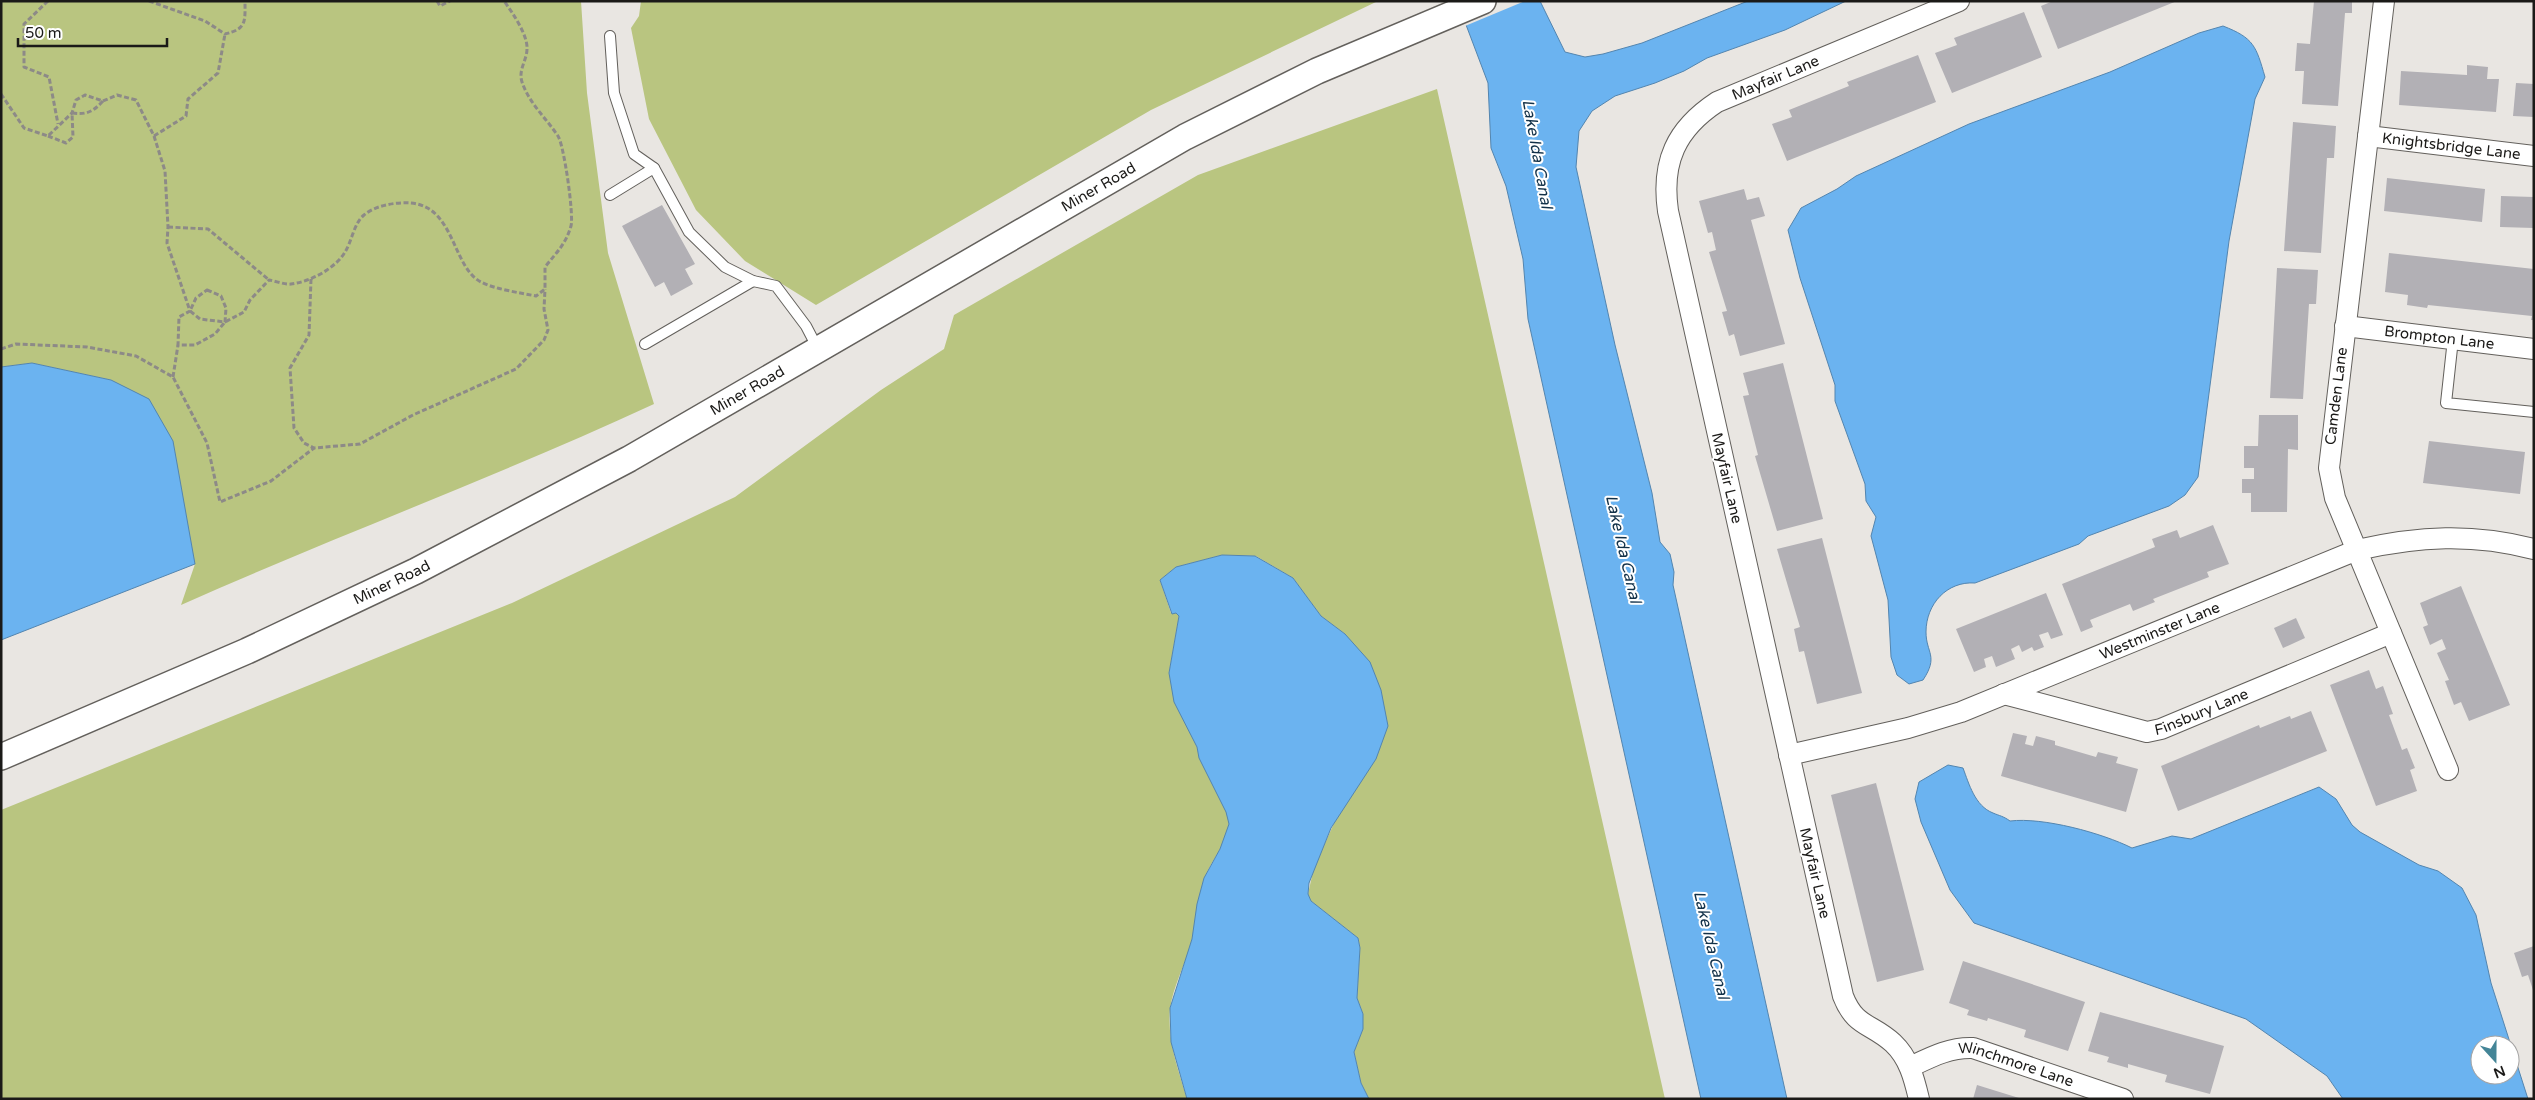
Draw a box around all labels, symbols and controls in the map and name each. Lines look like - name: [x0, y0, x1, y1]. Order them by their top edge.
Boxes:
- scale bar: [18, 15, 166, 47]
- text: 50 m: [25, 24, 62, 42]
- street label: Mayfair Lane: [1729, 51, 1822, 104]
- water label: Lake Ida Canal: [1518, 98, 1557, 212]
- street label: Knightsbridge Lane: [2381, 129, 2522, 163]
- street label: Miner Road: [1058, 159, 1139, 216]
- street label: Brompton Lane: [2383, 322, 2495, 353]
- street label: Camden Lane: [2321, 346, 2351, 446]
- street label: Miner Road: [707, 362, 788, 419]
- street label: Mayfair Lane: [1708, 431, 1746, 525]
- water label: Lake Ida Canal: [1601, 493, 1646, 607]
- street label: Miner Road: [350, 556, 433, 608]
- street label: Westminster Lane: [2097, 598, 2222, 663]
- street label: Finsbury Lane: [2153, 685, 2251, 739]
- street label: Mayfair Lane: [1796, 826, 1834, 920]
- water label: Lake Ida Canal: [1689, 889, 1734, 1003]
- north arrow: [2470, 1035, 2520, 1085]
- street label: Winchmore Lane: [1958, 1039, 2076, 1091]
- text: N: [2491, 1062, 2508, 1082]

